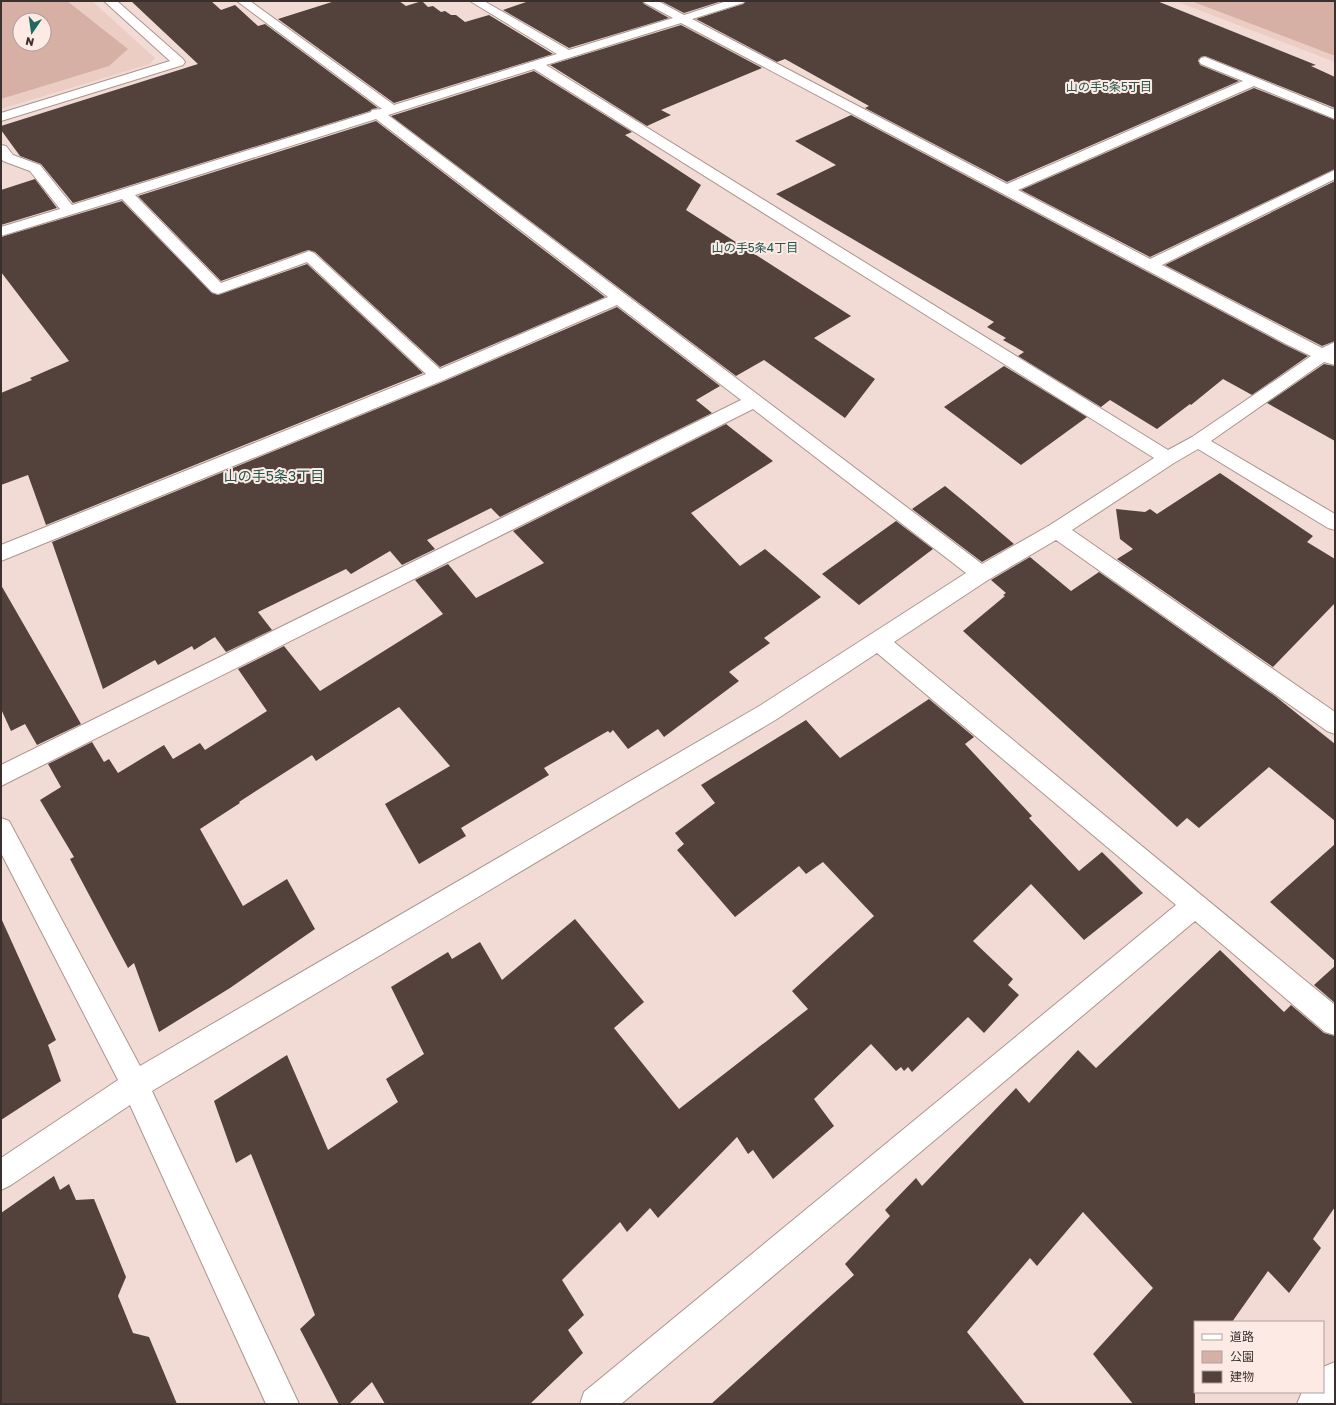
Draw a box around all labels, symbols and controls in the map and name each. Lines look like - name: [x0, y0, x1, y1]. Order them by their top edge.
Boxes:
- north arrow: [12, 12, 52, 52]
- text: N: [24, 35, 35, 50]
- district label: 山の手5条5丁目: [1066, 79, 1152, 94]
- district label: 山の手5条4丁目: [712, 240, 798, 255]
- district label: 山の手5条3丁目: [224, 467, 324, 484]
- legend: [1194, 1321, 1324, 1393]
- text: 道路: [1230, 1329, 1254, 1344]
- text: 公園: [1230, 1349, 1254, 1364]
- text: 建物: [1230, 1369, 1254, 1384]

